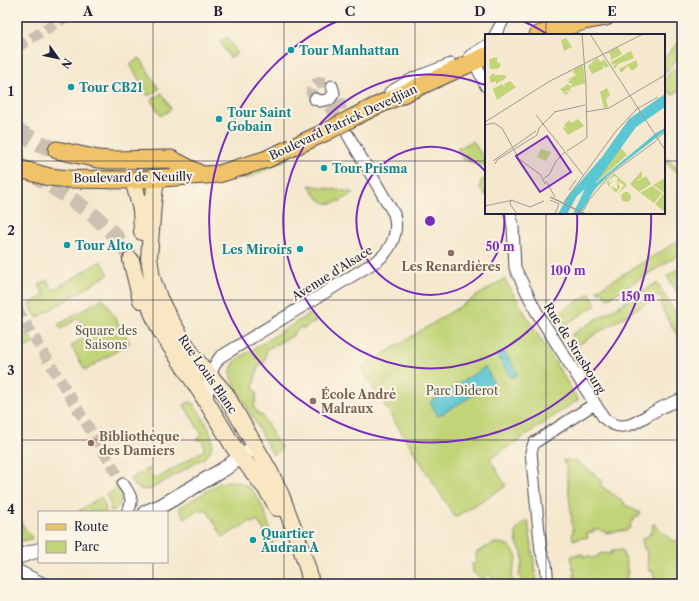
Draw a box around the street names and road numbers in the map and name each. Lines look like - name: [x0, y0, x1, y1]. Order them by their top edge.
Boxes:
- street label: Boulevard Patrick Devedjian: [267, 81, 420, 163]
- street label: Boulevard de Neuilly: [73, 168, 193, 186]
- street label: Avenue d'Alsace: [288, 242, 375, 304]
- street label: Rue de Strasbourg: [541, 300, 609, 397]
- street label: Rue Louis Blanc: [175, 332, 241, 416]

